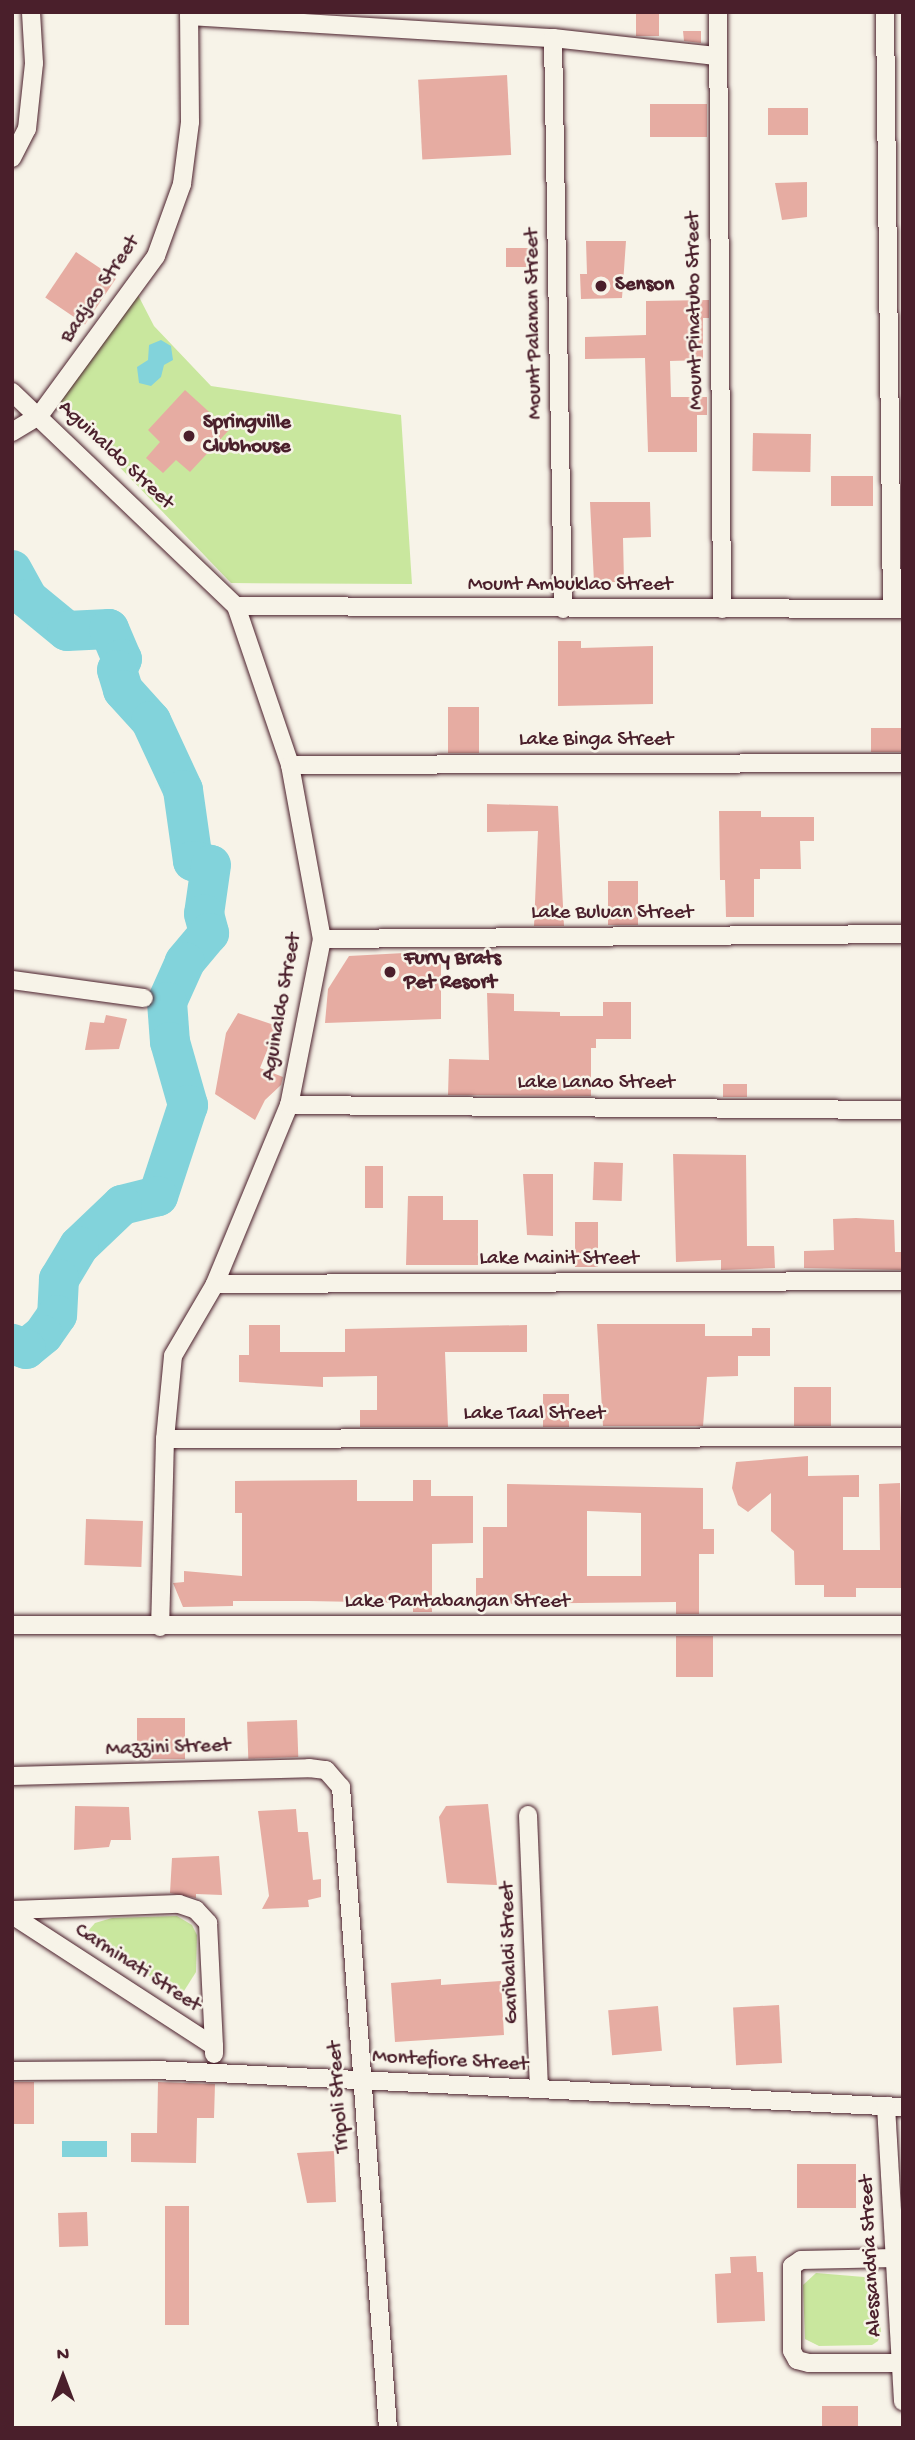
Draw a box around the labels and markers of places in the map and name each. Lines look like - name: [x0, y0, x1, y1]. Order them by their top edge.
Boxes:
- place label: Senson: [615, 273, 674, 299]
- marker: Senson: [593, 278, 609, 294]
- place label: Springville Clubhouse: [203, 411, 291, 461]
- marker: Springville Clubhouse: [181, 428, 197, 444]
- place label: Furry Brats Pet Resort: [404, 947, 501, 997]
- marker: Furry Brats Pet Resort: [382, 964, 398, 980]

